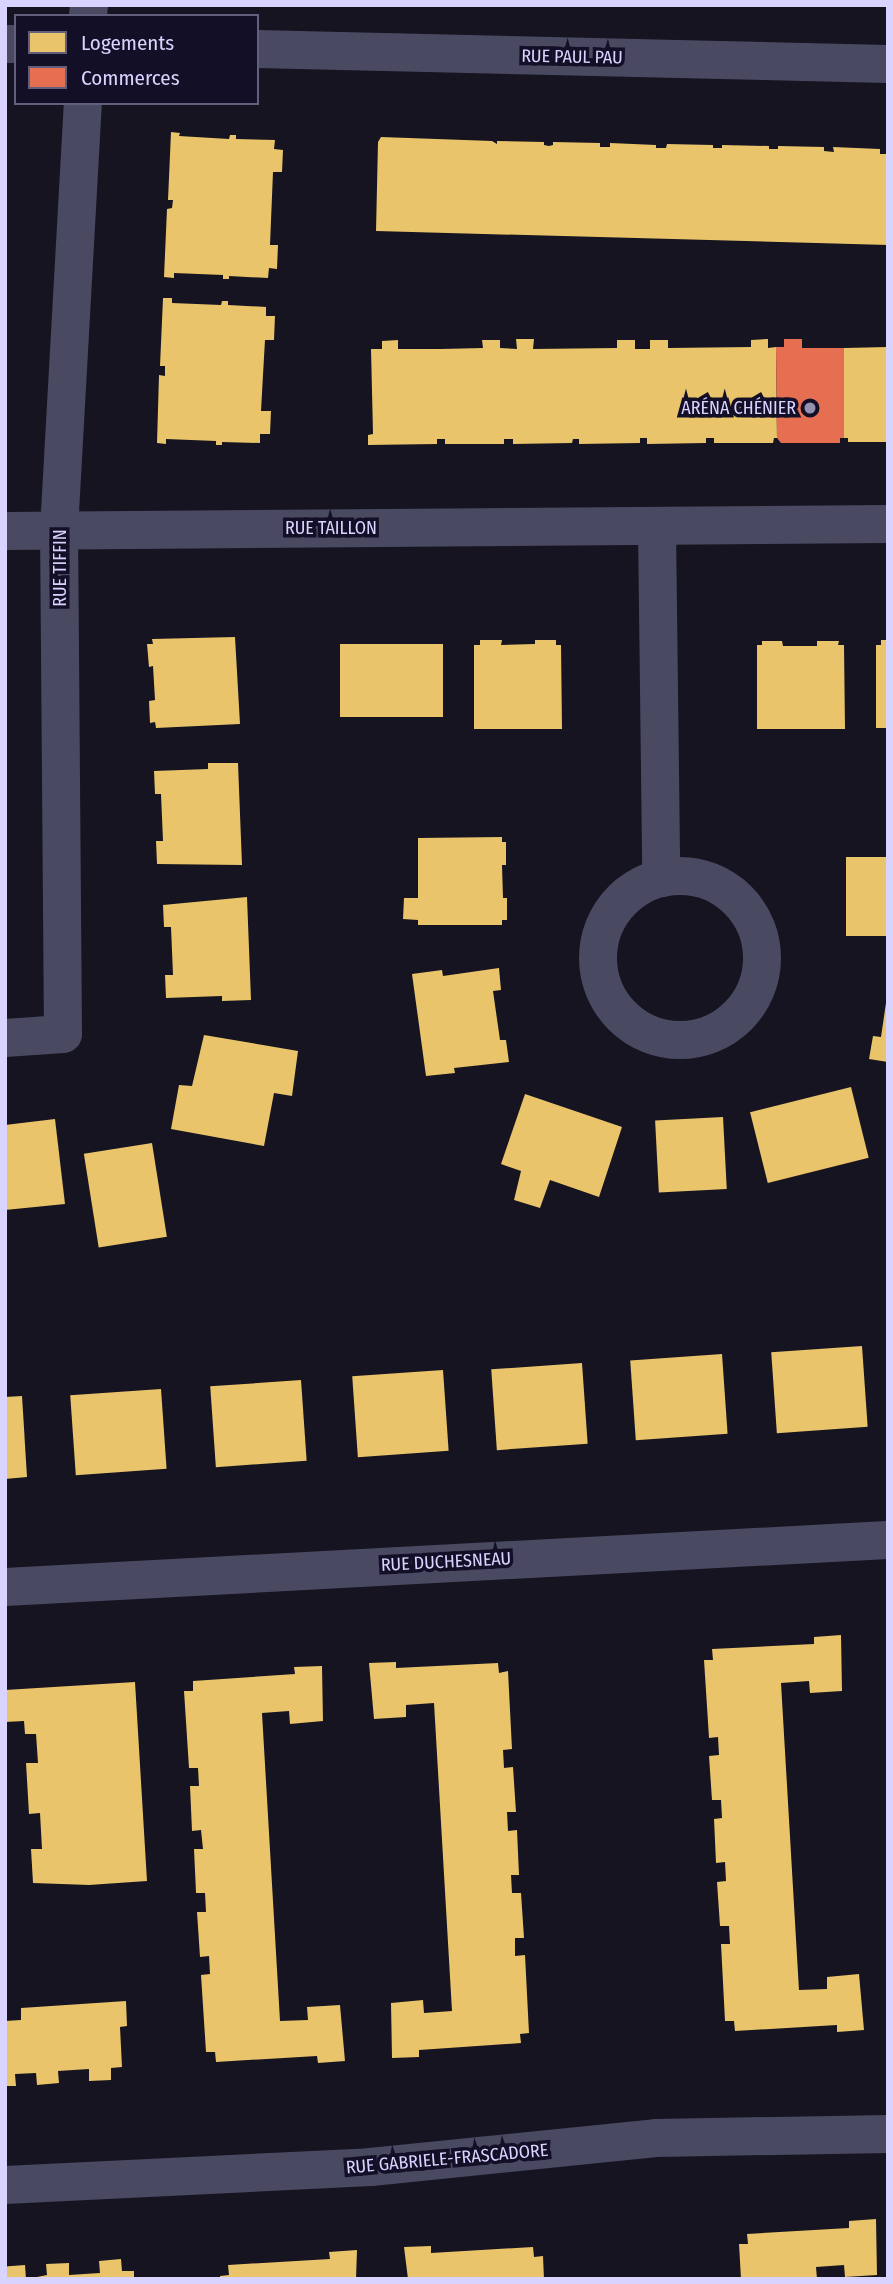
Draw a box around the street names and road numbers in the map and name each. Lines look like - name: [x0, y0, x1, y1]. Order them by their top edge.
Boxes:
- street label: RUE PAUL PAU: [521, 45, 623, 69]
- street label: RUE TAILLON: [285, 517, 377, 539]
- street label: RUE TIFFIN: [49, 529, 71, 607]
- street label: RUE DUCHESNEAU: [380, 1548, 512, 1576]
- street label: RUE GABRIELE-FRASCADORE: [345, 2139, 549, 2179]

